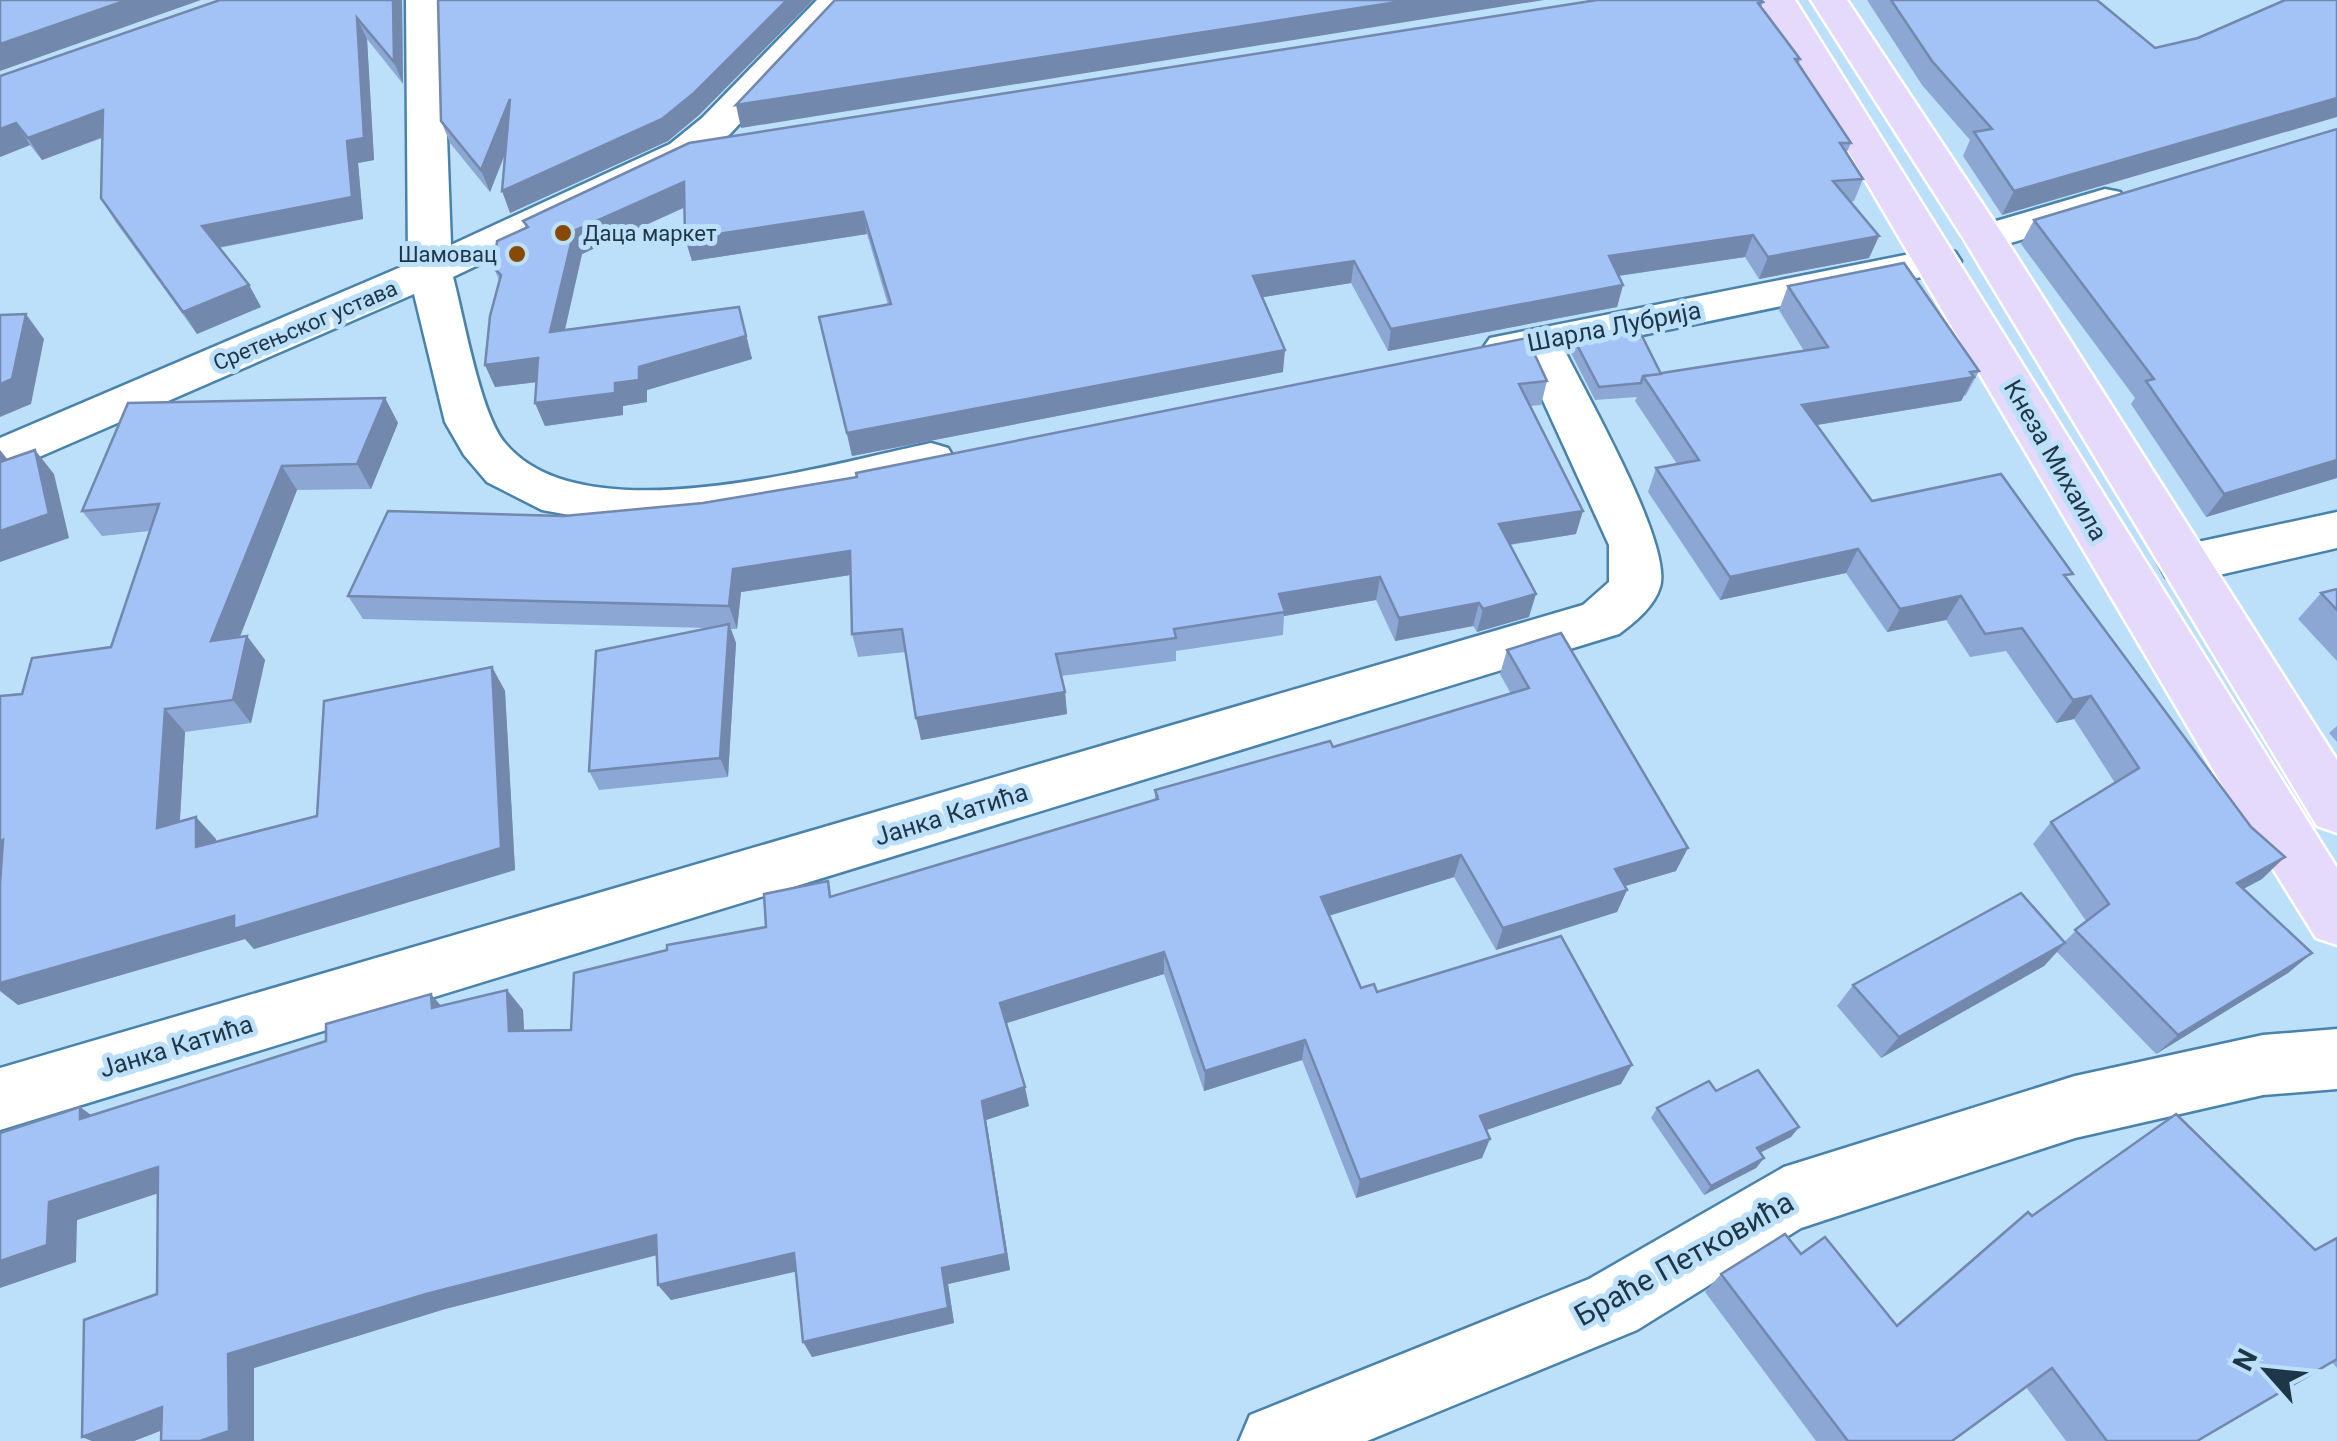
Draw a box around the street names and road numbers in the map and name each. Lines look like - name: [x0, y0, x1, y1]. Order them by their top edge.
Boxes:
- street label: Сретењског устава: [209, 275, 401, 376]
- street label: Шарла Лубрија: [1525, 295, 1703, 358]
- street label: Кнеза Михаила: [1998, 375, 2113, 546]
- street label: Јанка Катића: [871, 777, 1031, 852]
- street label: Јанка Катића: [96, 1009, 256, 1084]
- street label: Браће Петковића: [1568, 1184, 1799, 1333]

